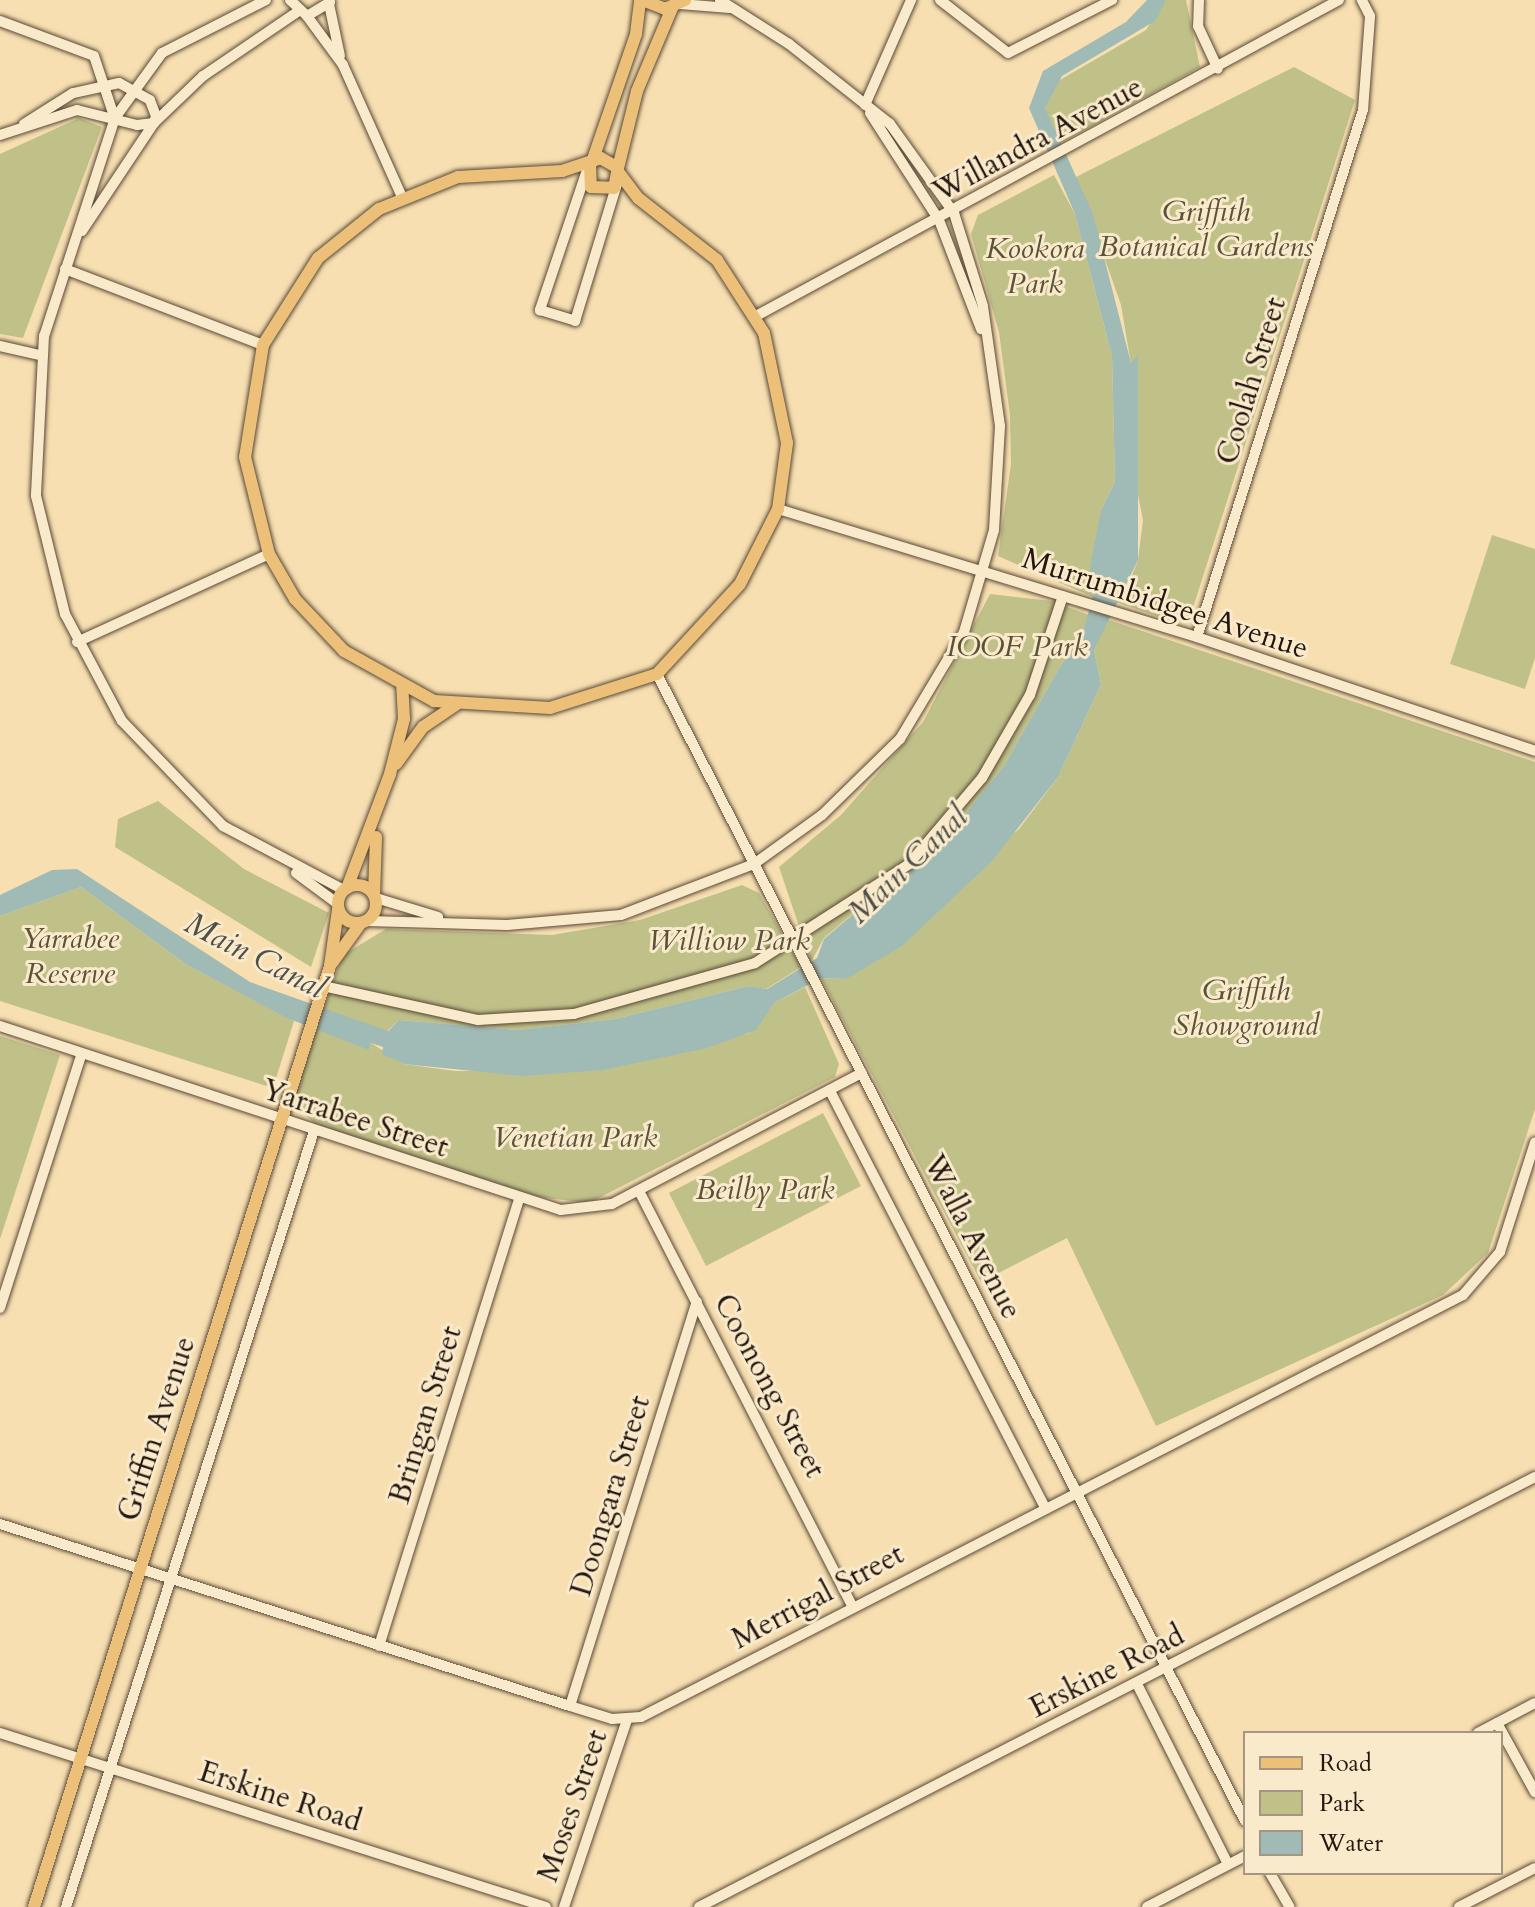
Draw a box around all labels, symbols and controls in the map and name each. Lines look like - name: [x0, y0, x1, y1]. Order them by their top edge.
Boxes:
- street label: Willandra Avenue: [927, 70, 1149, 210]
- park label: Griffith Botanical Gardens: [1098, 194, 1314, 264]
- park label: Kookora Park: [986, 231, 1084, 302]
- street label: Coolah Street: [1210, 293, 1294, 469]
- street label: Murrumbidgee Avenue: [1018, 541, 1312, 667]
- park label: IOOF Park: [946, 629, 1088, 665]
- water label: Main Canal: [840, 798, 976, 932]
- water label: Main Canal: [178, 904, 332, 1008]
- park label: Yarrabee Reserve: [21, 921, 119, 992]
- park label: Williow Park: [648, 923, 810, 959]
- park label: Griffith Showground: [1173, 973, 1319, 1044]
- street label: Yarrabee Street: [257, 1072, 453, 1166]
- park label: Venetian Park: [493, 1120, 657, 1156]
- street label: Walla Avenue: [915, 1149, 1029, 1325]
- park label: Beilby Park: [696, 1172, 834, 1208]
- street label: Coonong Street: [706, 1288, 832, 1484]
- street label: Bringan Street: [382, 1322, 470, 1508]
- street label: Griffin Avenue: [110, 1332, 204, 1526]
- street label: Doongara Street: [563, 1391, 659, 1601]
- street label: Merrigal Street: [726, 1537, 910, 1657]
- street label: Erskine Road: [1024, 1618, 1190, 1726]
- street label: Moses Street: [530, 1725, 616, 1887]
- legend: [1243, 1731, 1503, 1875]
- text: Road: [1319, 1747, 1372, 1780]
- street label: Erskine Road: [194, 1754, 366, 1840]
- text: Park: [1319, 1787, 1365, 1820]
- text: Water: [1319, 1827, 1383, 1860]

